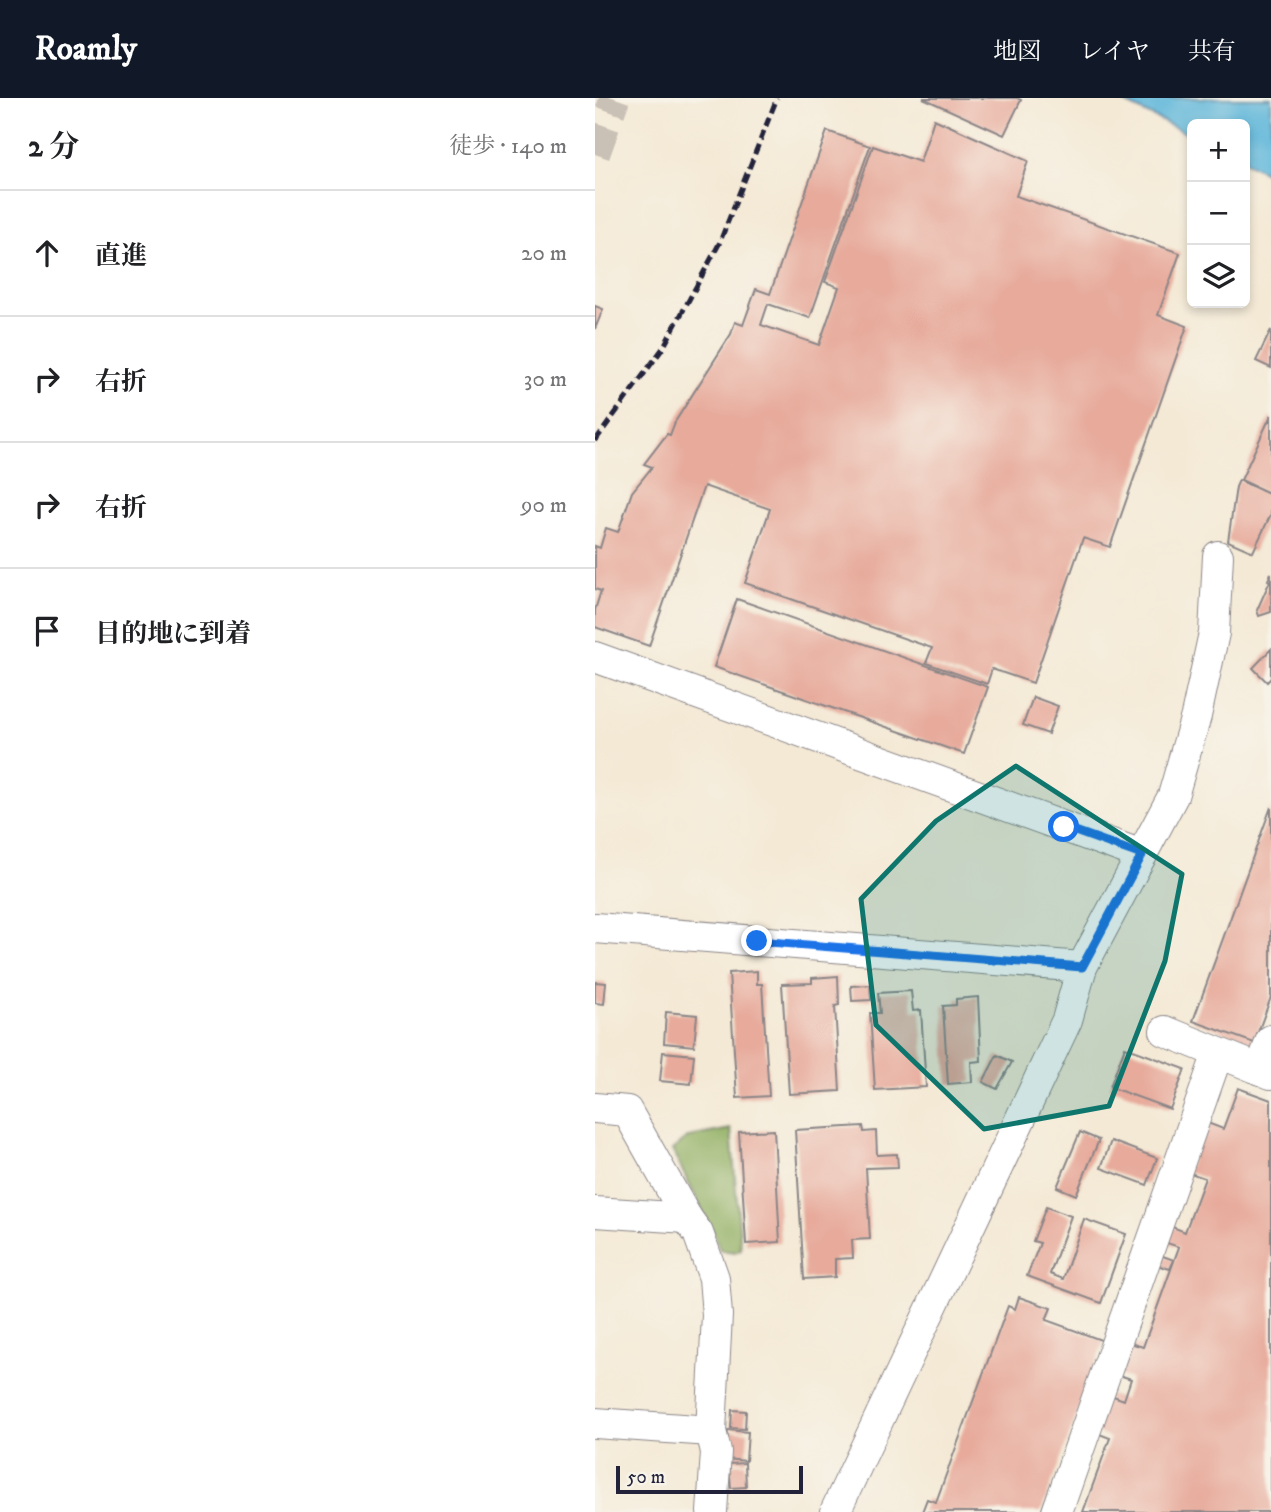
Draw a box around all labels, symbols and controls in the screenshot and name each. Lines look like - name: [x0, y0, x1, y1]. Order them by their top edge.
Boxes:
- text: Roamly: [35, 29, 137, 70]
- text: 地図: [993, 37, 1041, 67]
- text: レイヤ: [1079, 37, 1150, 67]
- text: 共有: [1188, 37, 1236, 67]
- map controls: [1187, 119, 1250, 308]
- button: +: [1187, 119, 1250, 182]
- text: 2 分: [28, 129, 79, 166]
- text: 徒歩 · 140 m: [449, 132, 567, 161]
- button: −: [1187, 182, 1250, 245]
- icon: ahead: [28, 234, 66, 272]
- text: 20 m: [521, 239, 567, 268]
- text: 直進: [95, 240, 147, 273]
- button: layers: [1187, 245, 1250, 308]
- icon: right: [28, 360, 66, 398]
- text: 30 m: [524, 365, 567, 394]
- text: 右折: [95, 366, 147, 399]
- icon: right: [28, 486, 66, 524]
- text: 90 m: [521, 491, 567, 520]
- text: 右折: [95, 492, 147, 525]
- icon: arrive: [28, 612, 66, 650]
- text: 目的地に到着: [95, 618, 251, 651]
- route start: [1048, 811, 1079, 842]
- route end: [741, 925, 772, 956]
- scale bar: [616, 1463, 803, 1495]
- text: 50 m: [627, 1466, 665, 1489]

